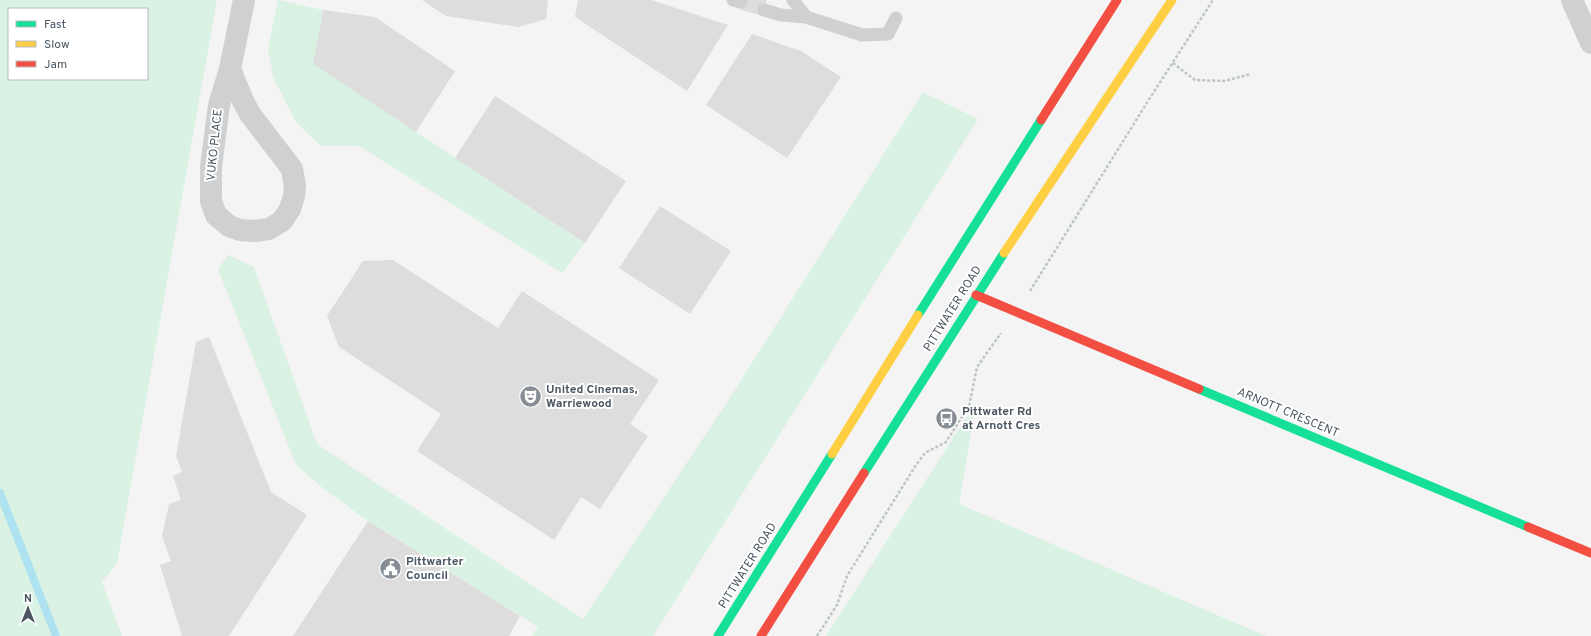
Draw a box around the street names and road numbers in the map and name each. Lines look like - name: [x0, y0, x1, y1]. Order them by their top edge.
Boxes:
- street label: VUKO PLACE: [203, 108, 227, 182]
- street label: PITTWATER ROAD: [920, 263, 986, 355]
- street label: ARNOTT CRESCENT: [1235, 384, 1341, 442]
- street label: PITTWATER ROAD: [715, 520, 781, 612]

